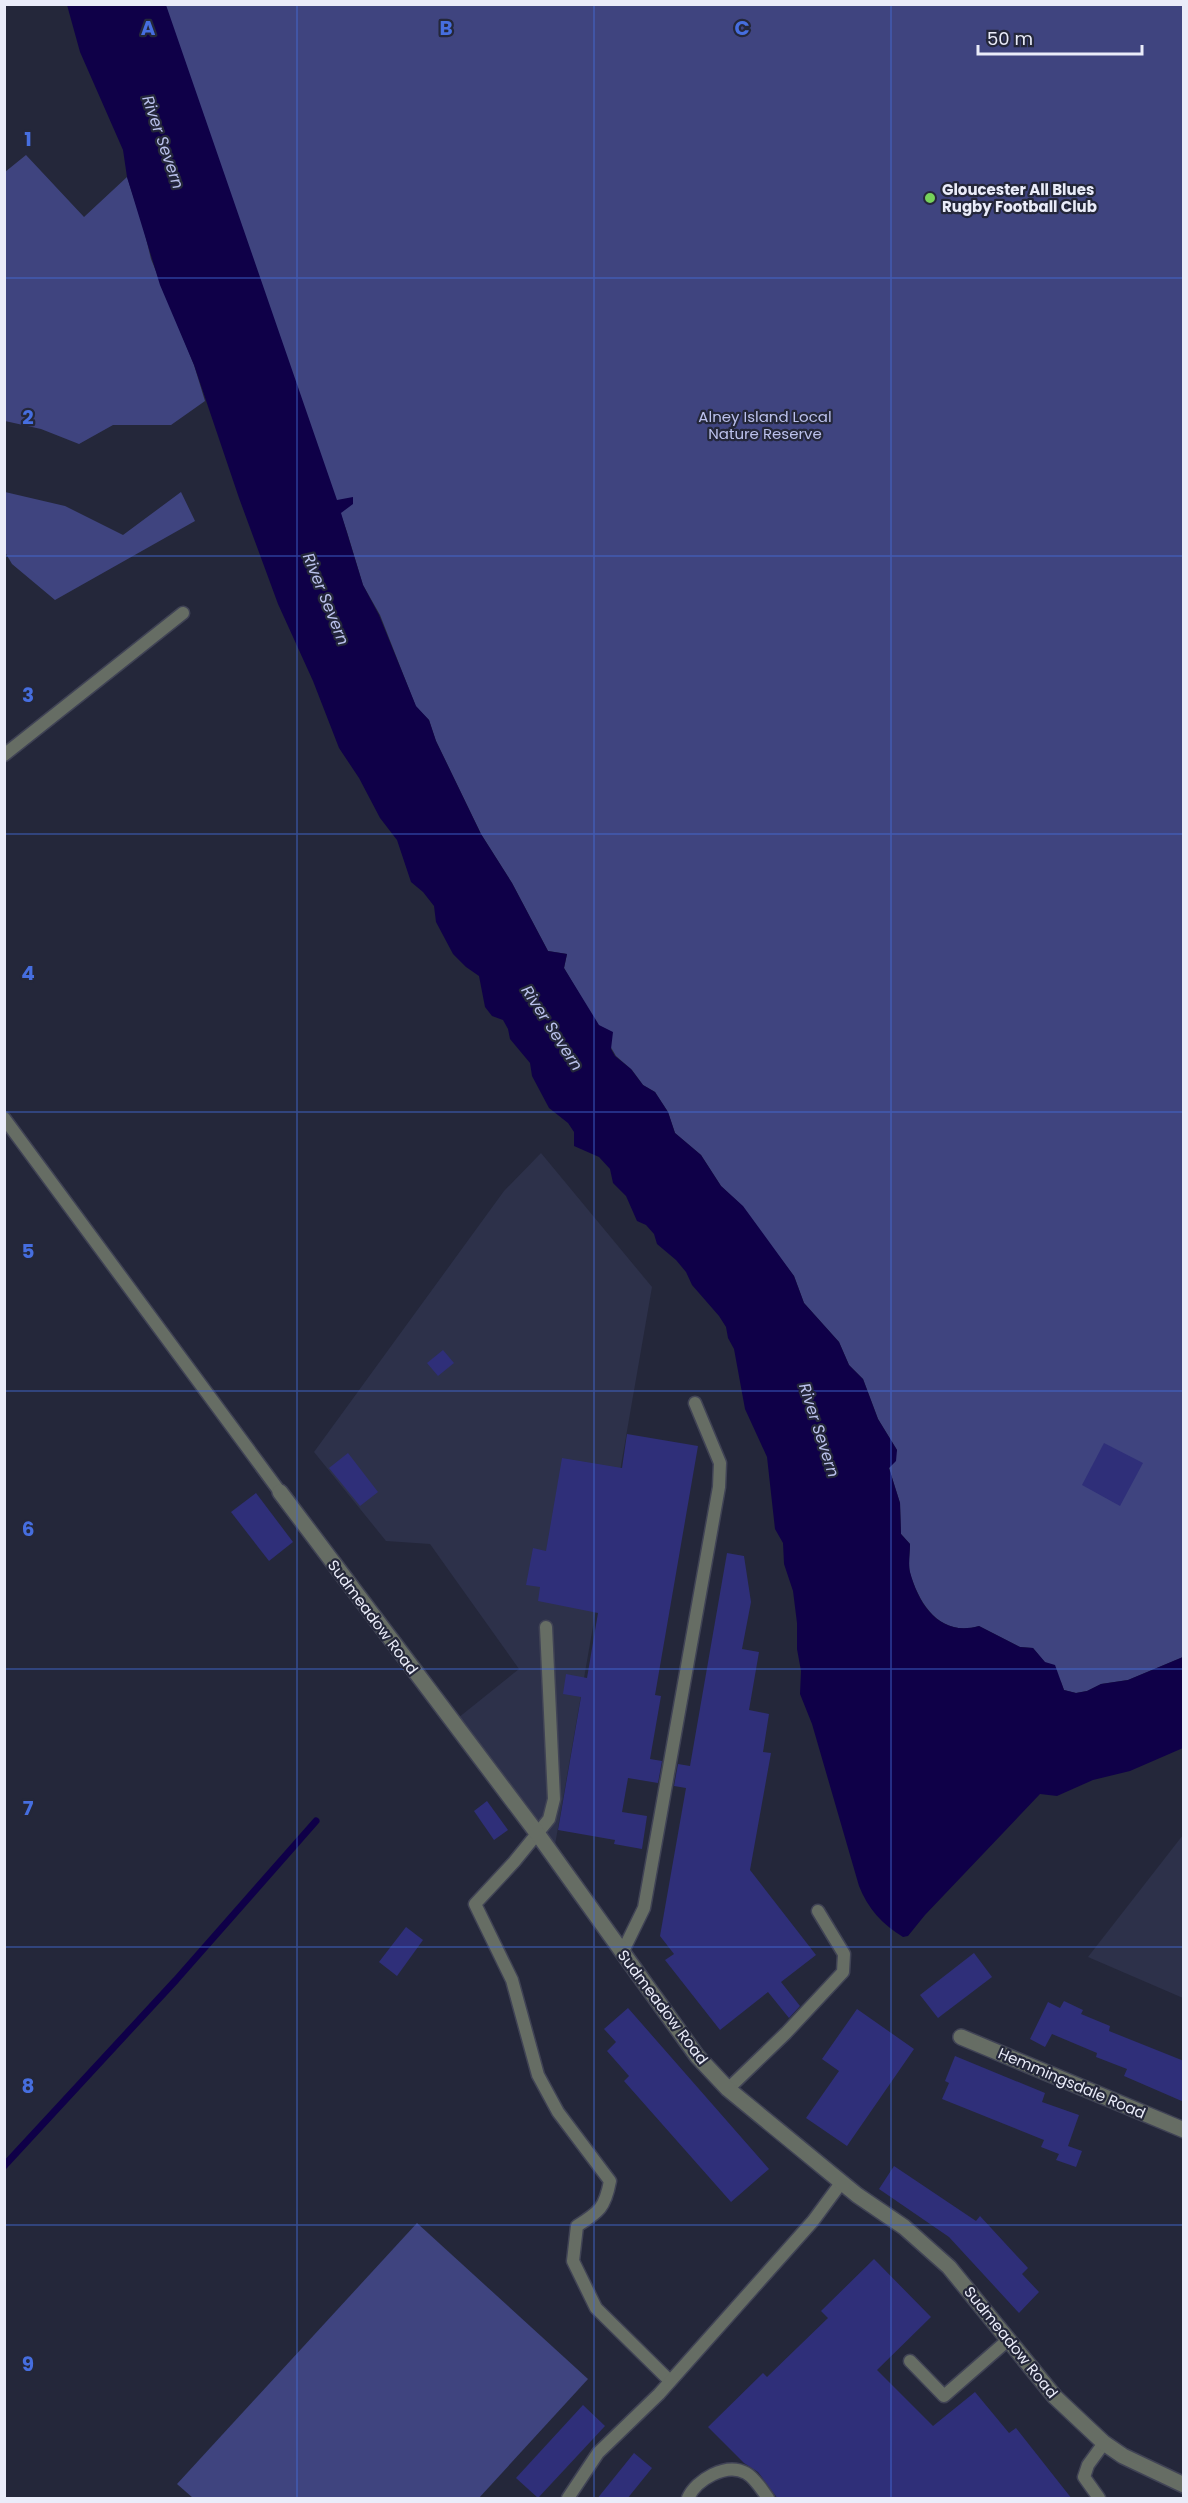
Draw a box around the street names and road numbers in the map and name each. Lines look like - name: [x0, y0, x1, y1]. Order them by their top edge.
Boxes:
- street label: Sudmeadow Road: [323, 1555, 423, 1679]
- street label: Sudmeadow Road: [613, 1945, 713, 2069]
- street label: Hemmingsdale Road: [995, 2042, 1149, 2124]
- street label: Sudmeadow Road: [959, 2282, 1063, 2402]

